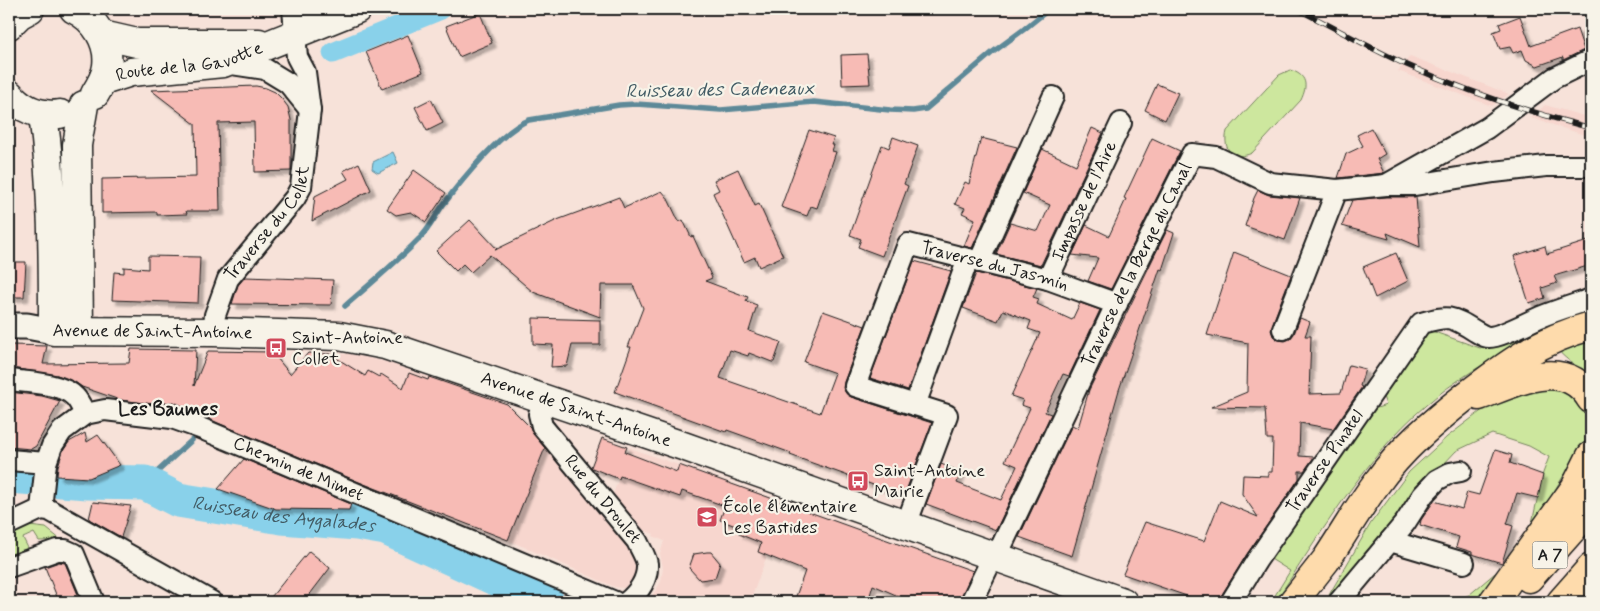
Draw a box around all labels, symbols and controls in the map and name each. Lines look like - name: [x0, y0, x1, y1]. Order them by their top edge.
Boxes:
- street label: Route de la Gavotte: [113, 36, 266, 88]
- water label: Ruisseau des Cadeneaux: [626, 76, 816, 104]
- street label: Impasse de l'Aire: [1046, 137, 1123, 265]
- street label: Traverse de la Berge du Canal: [1076, 159, 1198, 371]
- street label: Traverse du Collet: [219, 164, 315, 286]
- street label: Traverse du Jasmin: [918, 236, 1072, 298]
- street label: Avenue de Saint-Antoine: [52, 319, 253, 345]
- place label: Saint-Antoine Collet: [292, 326, 403, 371]
- bus stop icon: Saint-Antoine Collet: [264, 336, 288, 360]
- street label: Avenue de Saint-Antoine: [477, 366, 675, 453]
- district label: Les Baumes: [118, 397, 218, 422]
- street label: Traverse Pinatel: [1281, 405, 1369, 518]
- street label: Chemin de Mimet: [229, 431, 367, 507]
- street label: Rue du Droulet: [559, 450, 647, 549]
- place label: Saint-Antoine Mairie: [874, 459, 985, 504]
- bus stop icon: Saint-Antoine Mairie: [846, 469, 870, 493]
- water label: Ruisseau des Aygalades: [190, 490, 379, 539]
- place label: École élémentaire Les Bastides: [723, 495, 858, 540]
- school or university icon: École élémentaire Les Bastides: [695, 505, 719, 529]
- road number: A 7: [1532, 542, 1568, 568]

